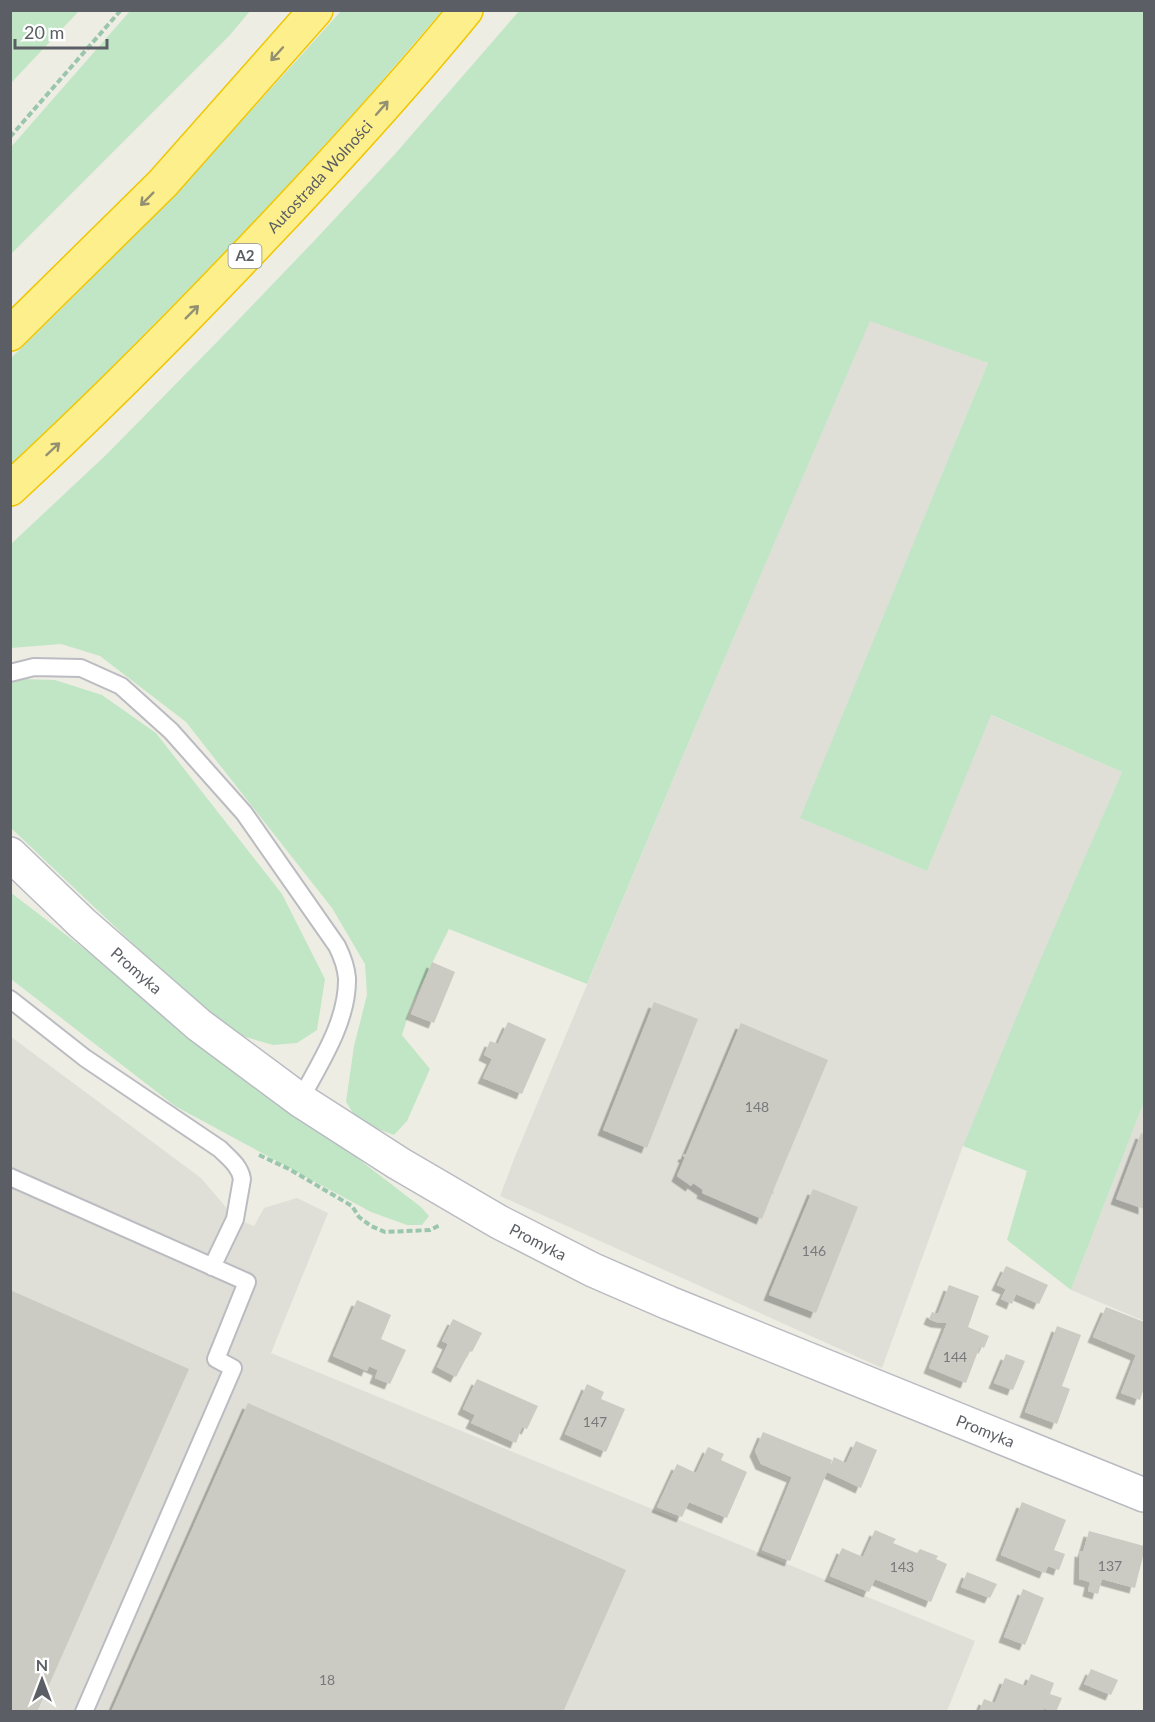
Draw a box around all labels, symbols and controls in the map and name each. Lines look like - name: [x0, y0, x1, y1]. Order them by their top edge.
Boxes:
- scale bar: [15, 12, 106, 50]
- text: 20 m: [24, 21, 64, 43]
- one-way arrow: [270, 46, 284, 61]
- one-way arrow: [375, 101, 389, 116]
- street label: Autostrada Wolności: [263, 116, 376, 236]
- one-way arrow: [139, 191, 154, 206]
- road number: A2: [228, 244, 262, 268]
- one-way arrow: [184, 305, 199, 320]
- one-way arrow: [46, 442, 61, 457]
- street label: Promyka: [107, 943, 166, 997]
- house number: 148: [745, 1098, 769, 1115]
- street label: Promyka: [507, 1219, 570, 1264]
- house number: 146: [802, 1242, 826, 1259]
- house number: 144: [943, 1348, 967, 1365]
- street label: Promyka: [954, 1410, 1018, 1451]
- house number: 147: [583, 1413, 607, 1430]
- house number: 137: [1098, 1557, 1122, 1574]
- house number: 143: [890, 1558, 914, 1575]
- north arrow: [12, 1650, 72, 1710]
- text: N: [36, 1655, 48, 1674]
- house number: 18: [319, 1671, 335, 1688]

